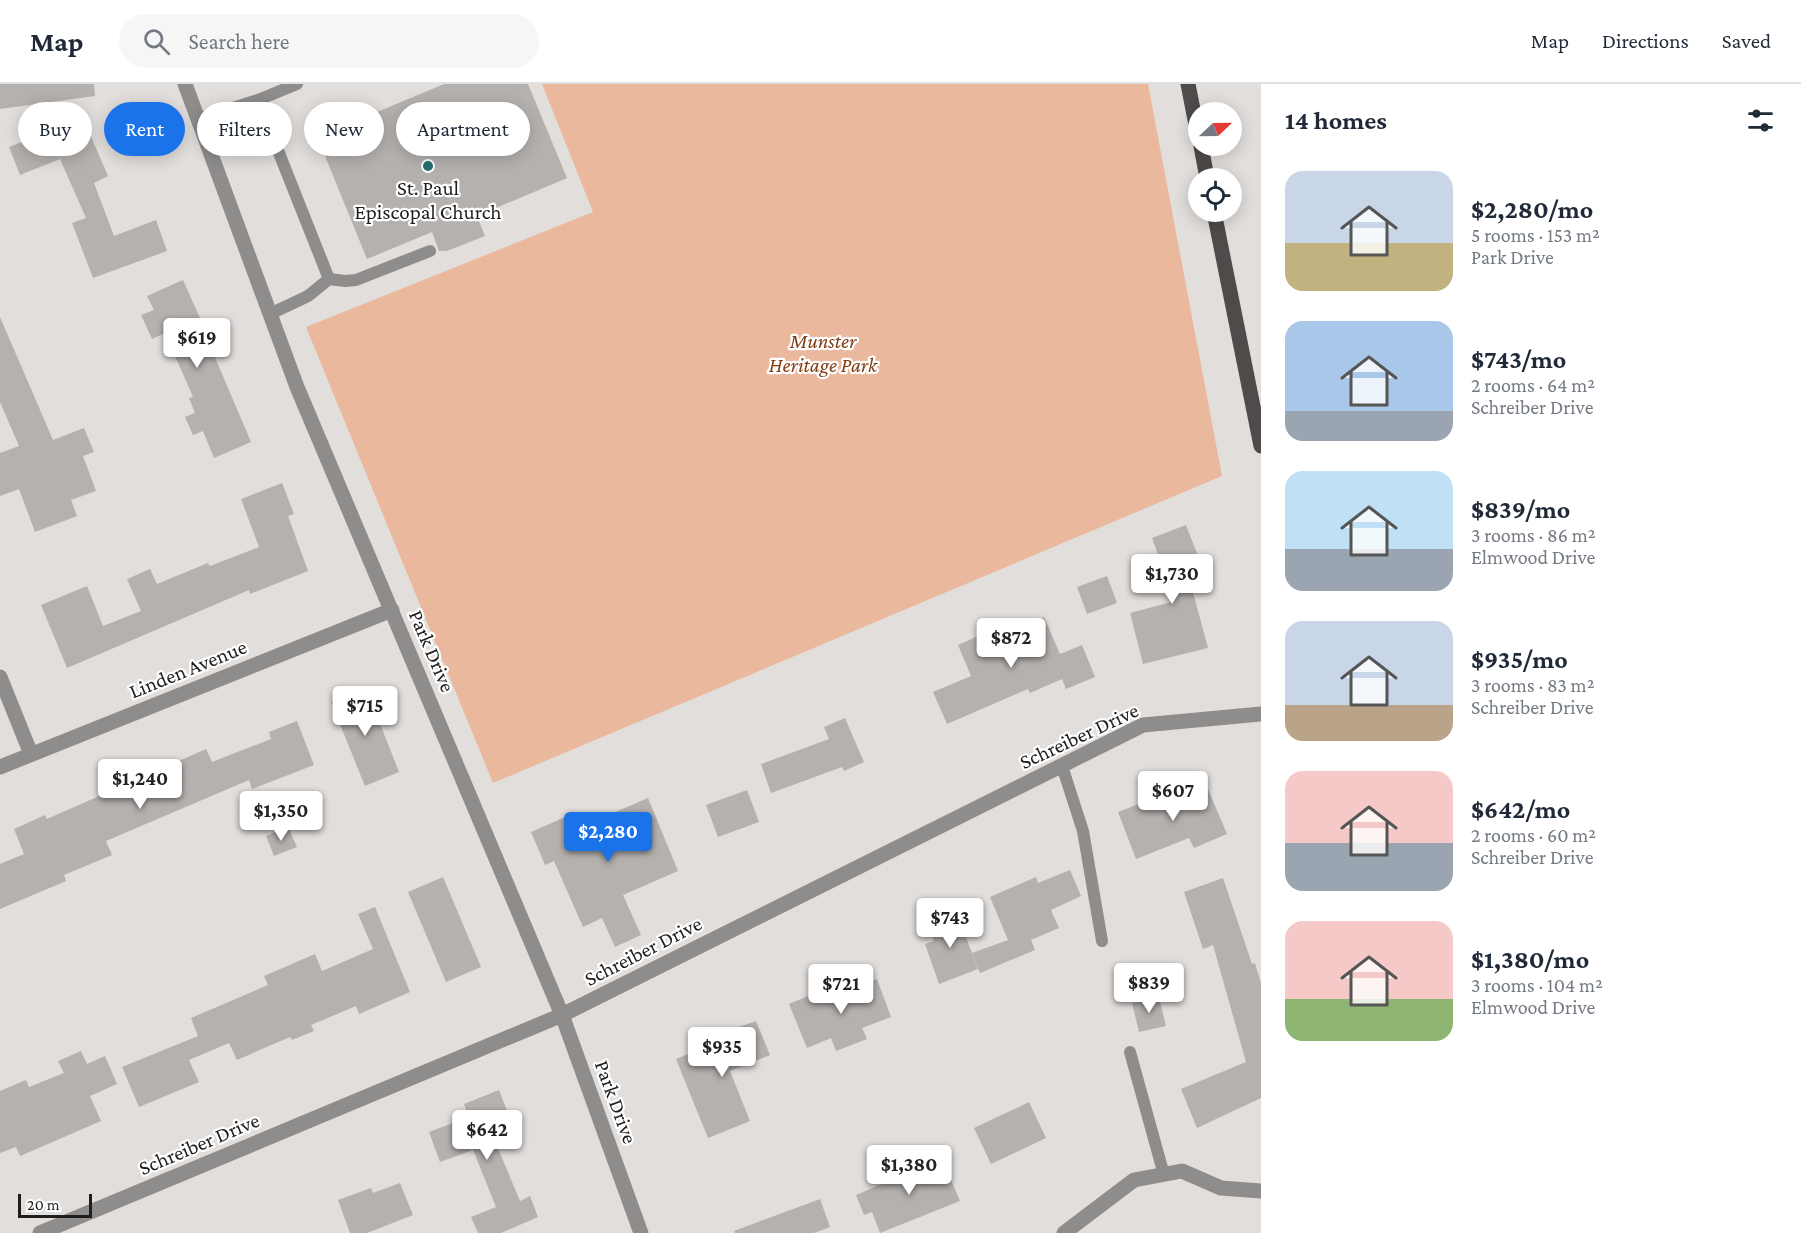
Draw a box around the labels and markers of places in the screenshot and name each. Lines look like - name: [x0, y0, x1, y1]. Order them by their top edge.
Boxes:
- marker: St. Paul Episcopal Church: [421, 159, 435, 173]
- place label: St. Paul Episcopal Church: [354, 176, 502, 224]
- pin: $619: [161, 318, 233, 369]
- pin: $1,730: [1123, 554, 1221, 605]
- pin: $872: [975, 618, 1047, 669]
- pin: $715: [329, 686, 401, 737]
- pin: $1,240: [91, 759, 189, 810]
- pin: $607: [1137, 771, 1209, 822]
- pin: $1,350: [232, 791, 330, 842]
- pin: $2,280: [559, 812, 657, 863]
- pin: $743: [914, 898, 986, 949]
- pin: $839: [1113, 963, 1185, 1014]
- pin: $721: [805, 964, 877, 1015]
- pin: $935: [686, 1027, 758, 1078]
- pin: $642: [451, 1110, 523, 1161]
- pin: $1,380: [860, 1145, 958, 1196]

